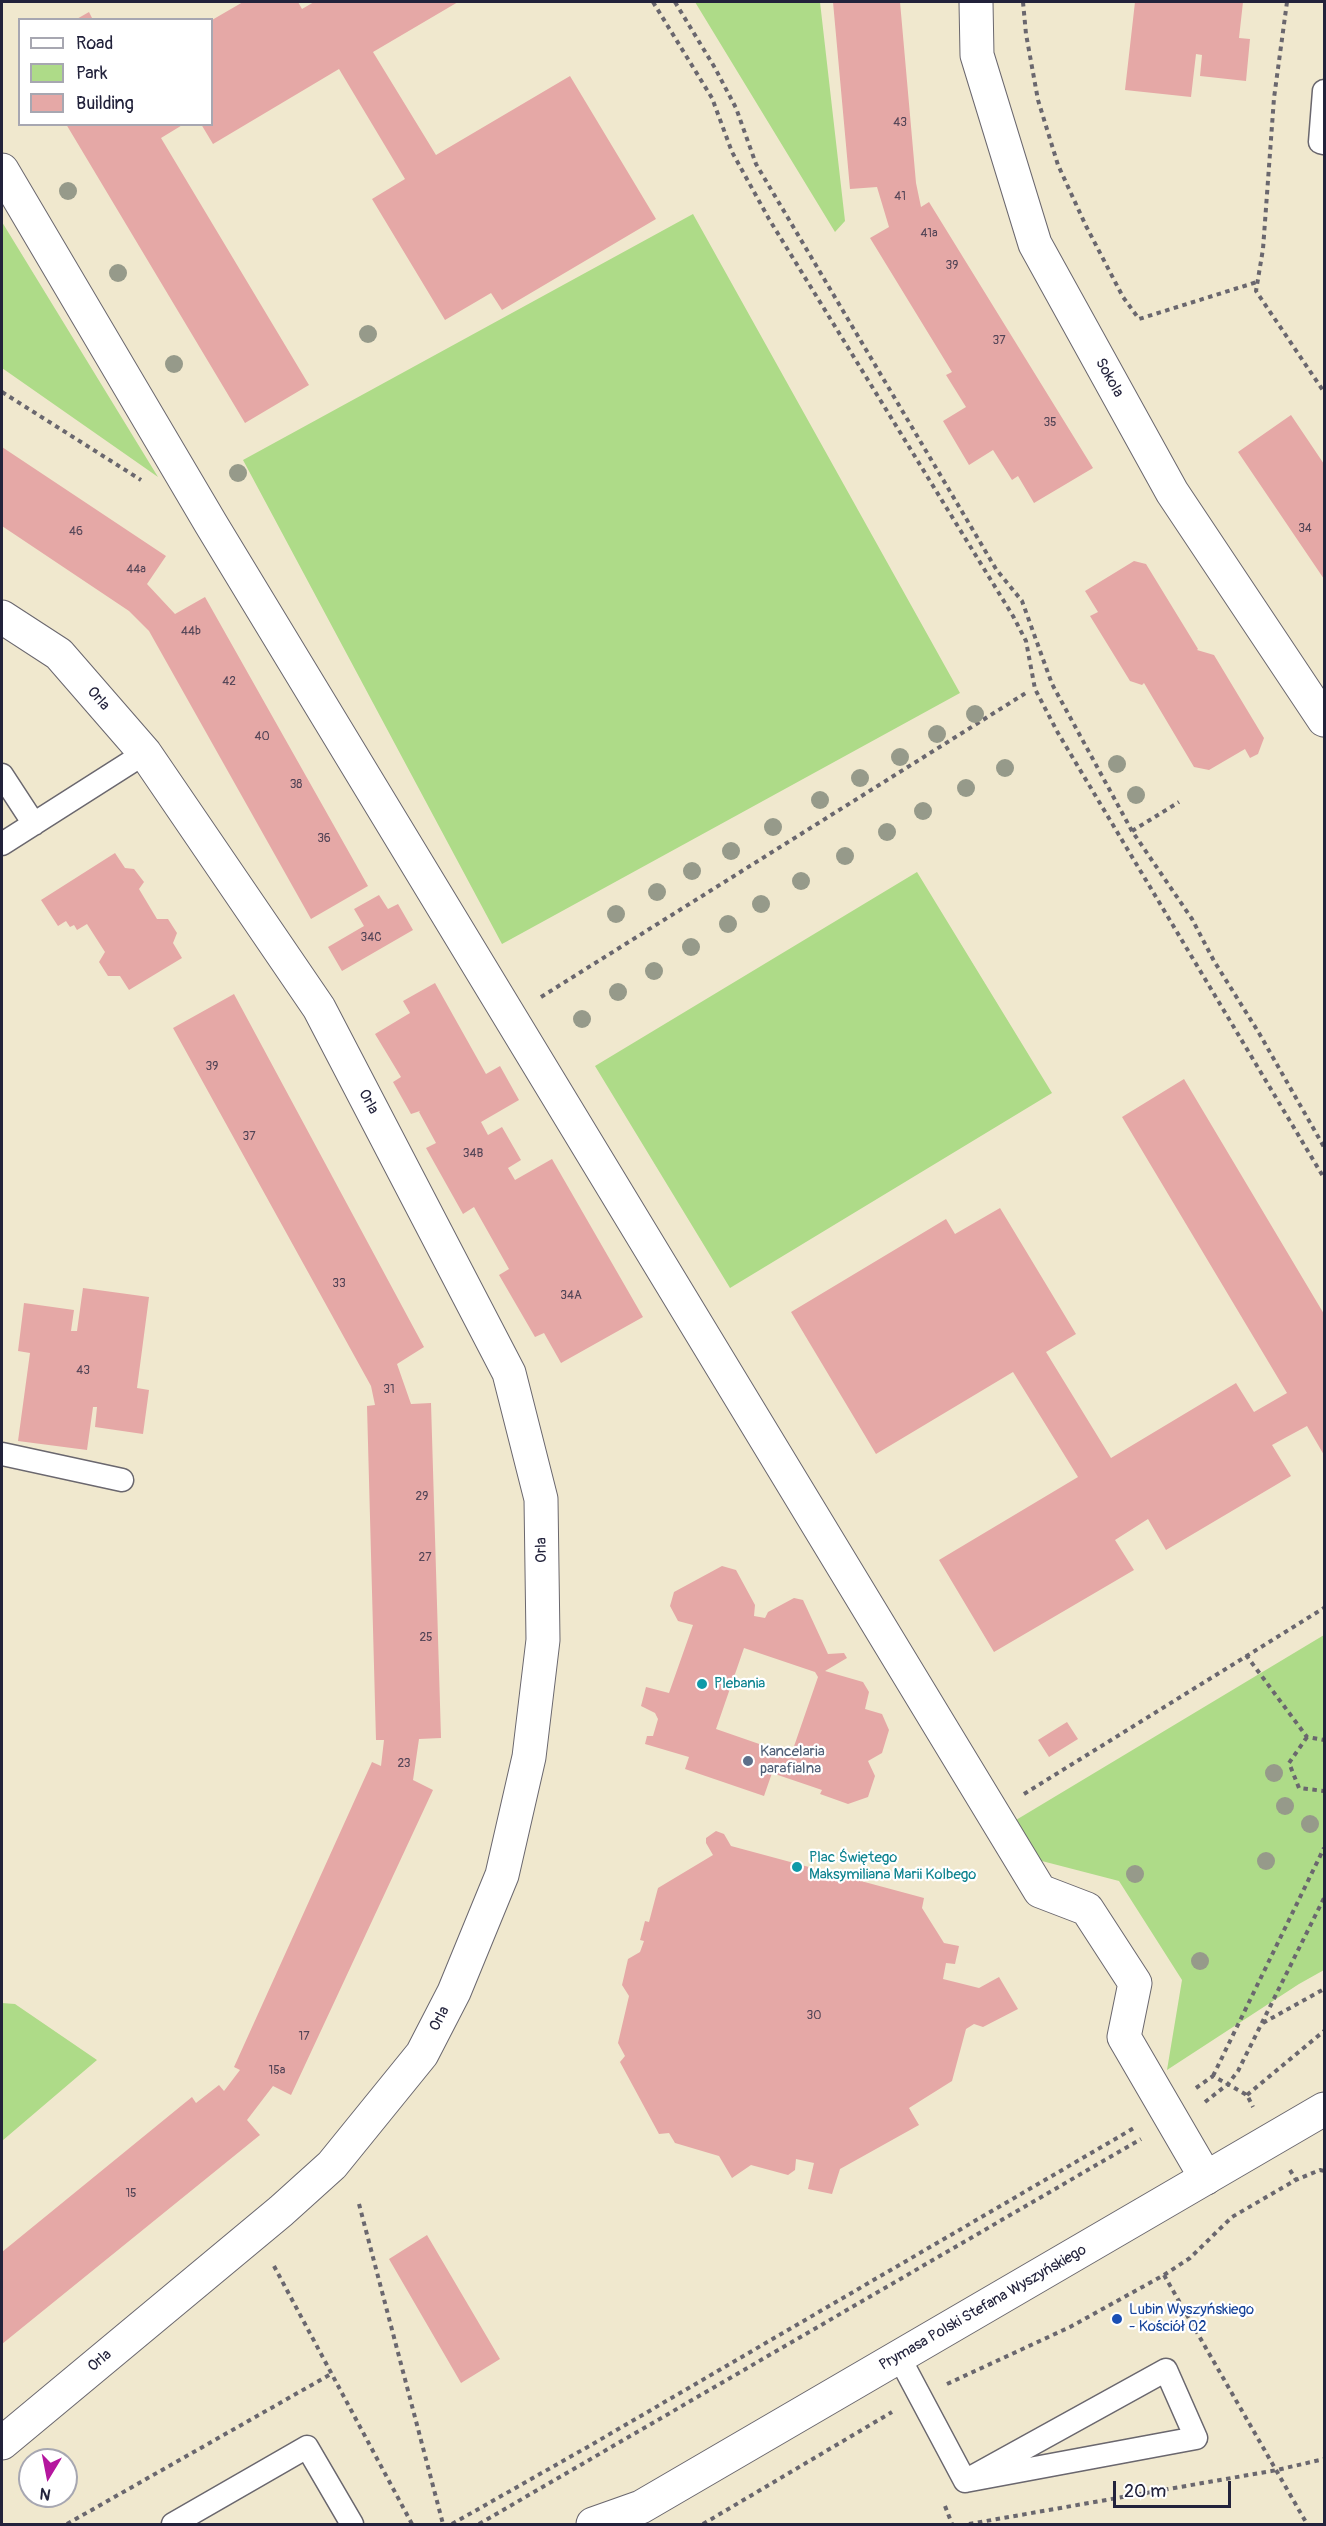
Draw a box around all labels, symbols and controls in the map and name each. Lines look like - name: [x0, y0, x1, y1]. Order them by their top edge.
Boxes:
- legend: [18, 18, 213, 126]
- text: Road: [76, 32, 113, 55]
- text: Park: [76, 62, 108, 85]
- text: Building: [76, 92, 134, 115]
- house number: 43: [893, 116, 907, 130]
- house number: 41: [894, 190, 906, 204]
- house number: 41a: [920, 227, 938, 241]
- house number: 39: [946, 259, 958, 273]
- house number: 37: [992, 334, 1006, 348]
- street label: Sokola: [1091, 355, 1127, 401]
- house number: 35: [1043, 416, 1057, 430]
- house number: 34: [1298, 522, 1312, 536]
- house number: 46: [69, 525, 83, 539]
- house number: 44a: [126, 563, 146, 577]
- house number: 44b: [181, 625, 201, 639]
- house number: 42: [222, 675, 236, 689]
- street label: Orla: [83, 684, 113, 714]
- house number: 40: [254, 730, 270, 744]
- house number: 38: [290, 778, 302, 792]
- house number: 36: [317, 832, 331, 846]
- house number: 34C: [360, 931, 382, 945]
- house number: 39: [206, 1060, 218, 1074]
- street label: Orla: [354, 1087, 382, 1117]
- house number: 37: [242, 1130, 256, 1144]
- house number: 34B: [463, 1147, 483, 1161]
- house number: 33: [332, 1277, 346, 1291]
- house number: 34A: [560, 1289, 582, 1303]
- house number: 43: [76, 1364, 90, 1378]
- house number: 31: [383, 1383, 395, 1397]
- house number: 29: [416, 1490, 428, 1504]
- street label: Orla: [533, 1537, 551, 1563]
- house number: 27: [418, 1551, 432, 1565]
- house number: 25: [419, 1631, 433, 1645]
- place label: Plebania: [714, 1675, 765, 1693]
- marker: Plebania: [695, 1677, 709, 1691]
- place label: Kancelaria parafialna: [760, 1743, 825, 1778]
- marker: Kancelaria parafialna: [741, 1754, 755, 1768]
- house number: 23: [397, 1757, 411, 1771]
- place label: Plac Świętego Maksymiliana Marii Kolbego: [809, 1849, 976, 1884]
- marker: Plac Świętego Maksymiliana Marii Kolbego: [790, 1860, 804, 1874]
- street label: Orla: [426, 2004, 454, 2034]
- house number: 30: [807, 2009, 821, 2023]
- house number: 17: [298, 2030, 310, 2044]
- house number: 15a: [269, 2064, 285, 2078]
- house number: 15: [125, 2187, 137, 2201]
- street label: Prymasa Polski Stefana Wyszyńskiego: [876, 2241, 1090, 2375]
- place label: Lubin Wyszyńskiego - Kościół 02: [1129, 2301, 1254, 2336]
- marker: Lubin Wyszyńskiego - Kościół 02: [1110, 2312, 1124, 2326]
- street label: Orla: [84, 2346, 116, 2376]
- north arrow: [18, 2448, 78, 2508]
- scale bar: [1116, 2469, 1234, 2507]
- text: 20 m: [1124, 2480, 1166, 2503]
- text: N: [38, 2483, 52, 2505]

